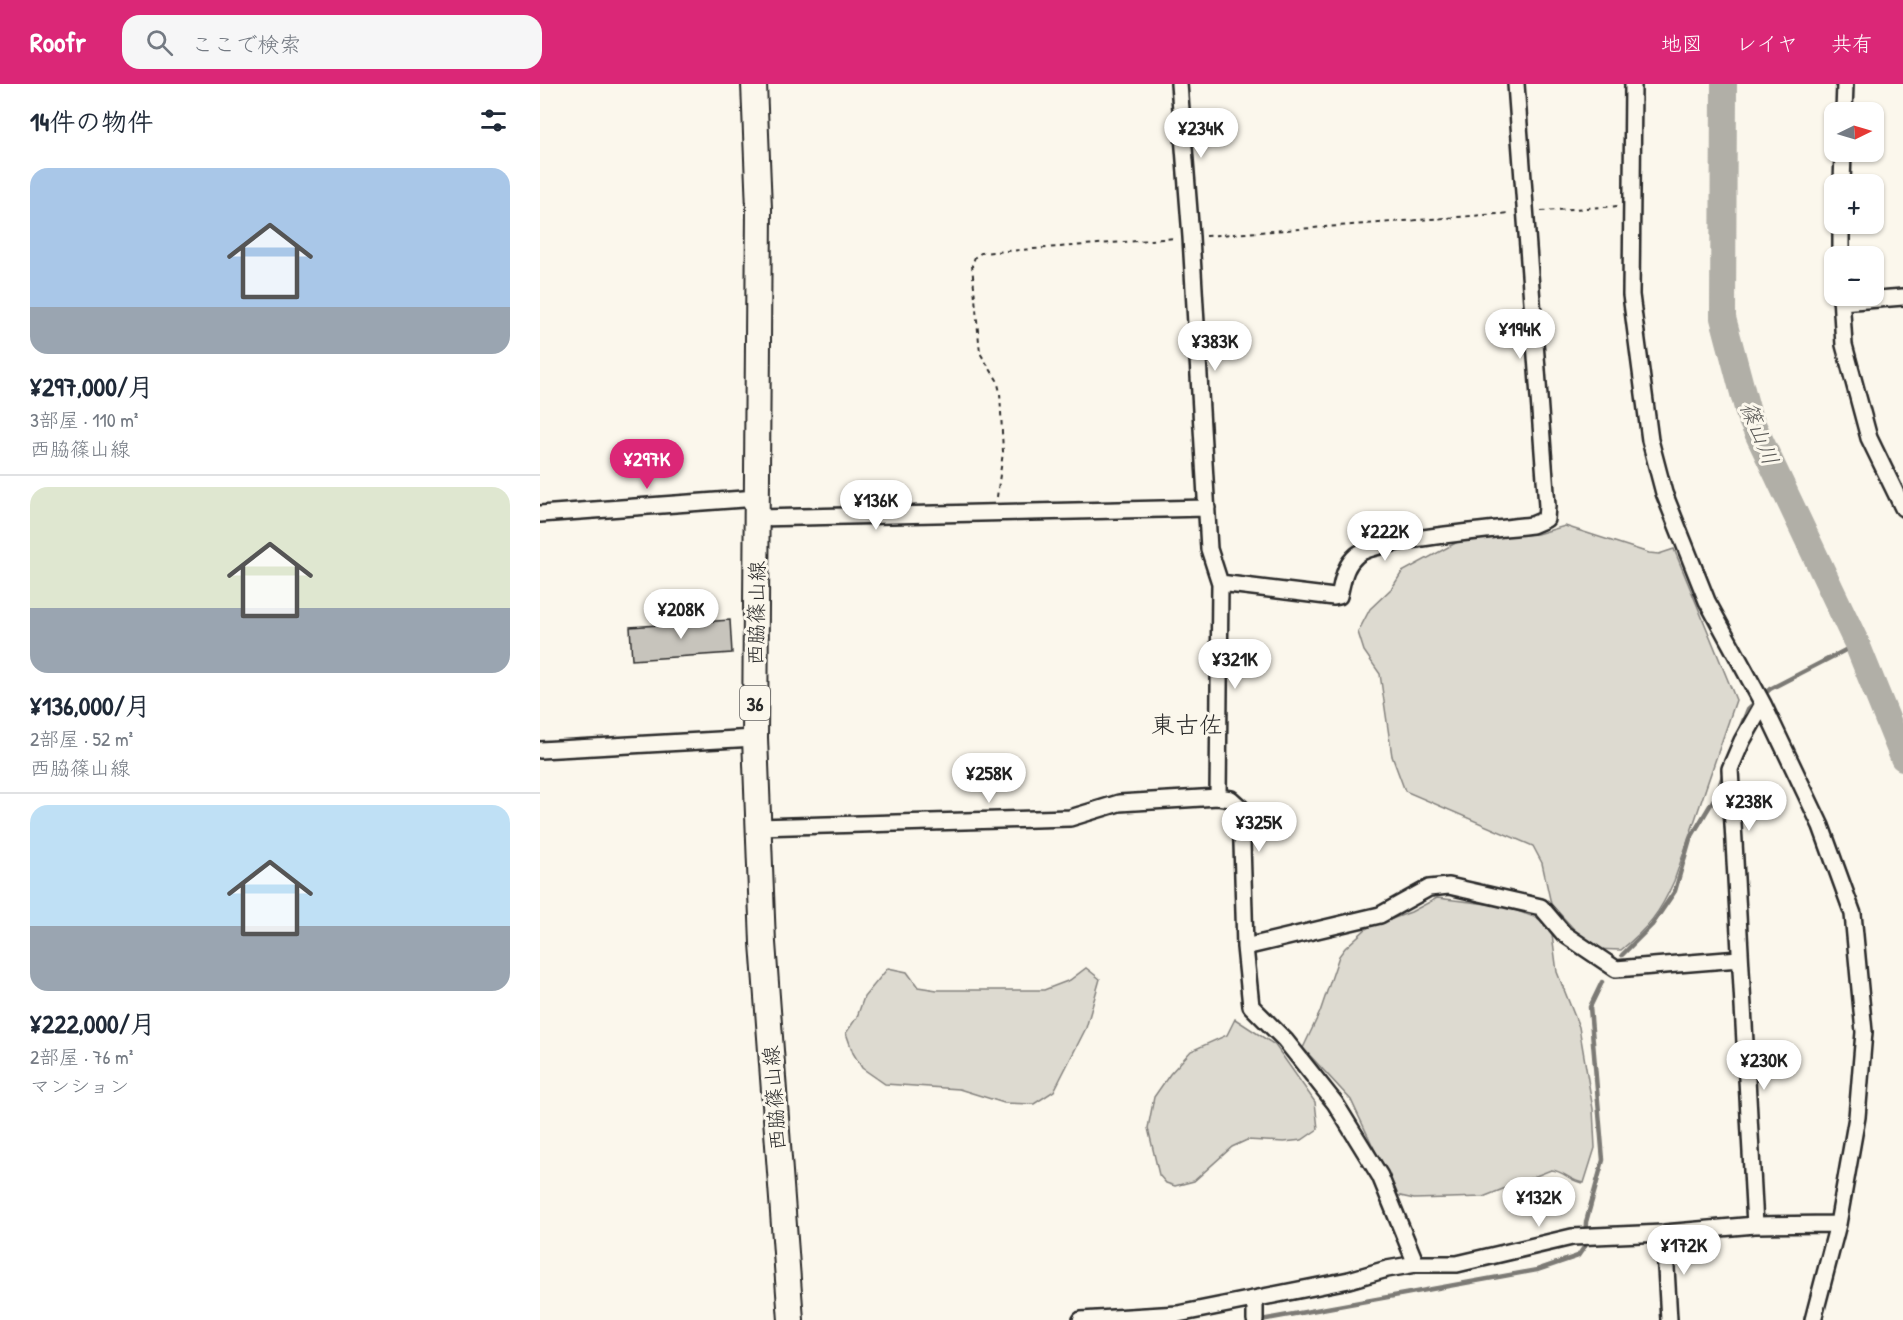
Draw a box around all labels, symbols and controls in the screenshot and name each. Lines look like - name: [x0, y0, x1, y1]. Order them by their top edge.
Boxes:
- search box: [122, 15, 542, 69]
- text: Roofr: [30, 23, 86, 61]
- icon: search: [143, 26, 176, 59]
- text: ここで検索: [191, 29, 301, 59]
- text: 地図: [1661, 29, 1703, 58]
- text: レイヤ: [1736, 29, 1798, 58]
- text: 共有: [1831, 29, 1873, 58]
- north arrow: [1824, 102, 1884, 162]
- map controls: [1824, 102, 1884, 306]
- text: 14件の物件: [30, 104, 153, 139]
- icon: filters: [477, 104, 510, 137]
- pin: ¥234K: [1159, 108, 1243, 159]
- text: ¥234K: [1178, 114, 1224, 141]
- button: +: [1824, 174, 1884, 234]
- icon: home: [216, 207, 324, 315]
- button: −: [1824, 246, 1884, 306]
- pin: ¥194K: [1478, 309, 1562, 360]
- text: ¥194K: [1499, 315, 1541, 342]
- pin: ¥383K: [1173, 321, 1257, 372]
- text: ¥383K: [1192, 327, 1238, 354]
- text: ¥297,000/月: [30, 369, 154, 404]
- water label: 篠山川: [1734, 397, 1786, 469]
- text: 3部屋 · 110 m²: [30, 406, 138, 433]
- text: 西脇篠山線: [30, 435, 130, 462]
- pin: ¥297K: [605, 439, 689, 490]
- text: ¥297K: [624, 445, 670, 472]
- pin: ¥136K: [834, 480, 918, 531]
- text: ¥136K: [854, 486, 898, 513]
- pin: ¥222K: [1343, 511, 1427, 562]
- text: ¥222K: [1361, 517, 1409, 544]
- icon: home: [216, 526, 324, 634]
- street label: 西脇篠山線: [741, 560, 771, 666]
- pin: ¥208K: [639, 589, 723, 640]
- text: ¥208K: [658, 595, 704, 622]
- pin: ¥321K: [1193, 639, 1277, 690]
- text: ¥321K: [1212, 645, 1258, 672]
- road number: 36: [740, 686, 770, 720]
- text: ¥136,000/月: [30, 688, 151, 723]
- district label: 東古佐: [1151, 708, 1223, 740]
- text: 2部屋 · 52 m²: [30, 725, 133, 752]
- pin: ¥258K: [947, 753, 1031, 804]
- text: 西脇篠山線: [30, 754, 130, 781]
- text: ¥258K: [966, 759, 1012, 786]
- pin: ¥238K: [1707, 781, 1791, 832]
- text: ¥238K: [1726, 787, 1772, 814]
- pin: ¥325K: [1217, 802, 1301, 853]
- text: ¥325K: [1236, 808, 1282, 835]
- icon: home: [216, 844, 324, 952]
- text: ¥222,000/月: [30, 1006, 156, 1041]
- pin: ¥230K: [1722, 1040, 1806, 1091]
- text: 2部屋 · 76 m²: [30, 1043, 133, 1070]
- street label: 西脇篠山線: [756, 1045, 792, 1151]
- text: ¥230K: [1740, 1046, 1788, 1073]
- text: マンション: [30, 1072, 129, 1099]
- pin: ¥132K: [1497, 1177, 1581, 1228]
- text: ¥132K: [1516, 1183, 1562, 1210]
- pin: ¥172K: [1642, 1225, 1726, 1276]
- text: ¥172K: [1661, 1231, 1707, 1258]

